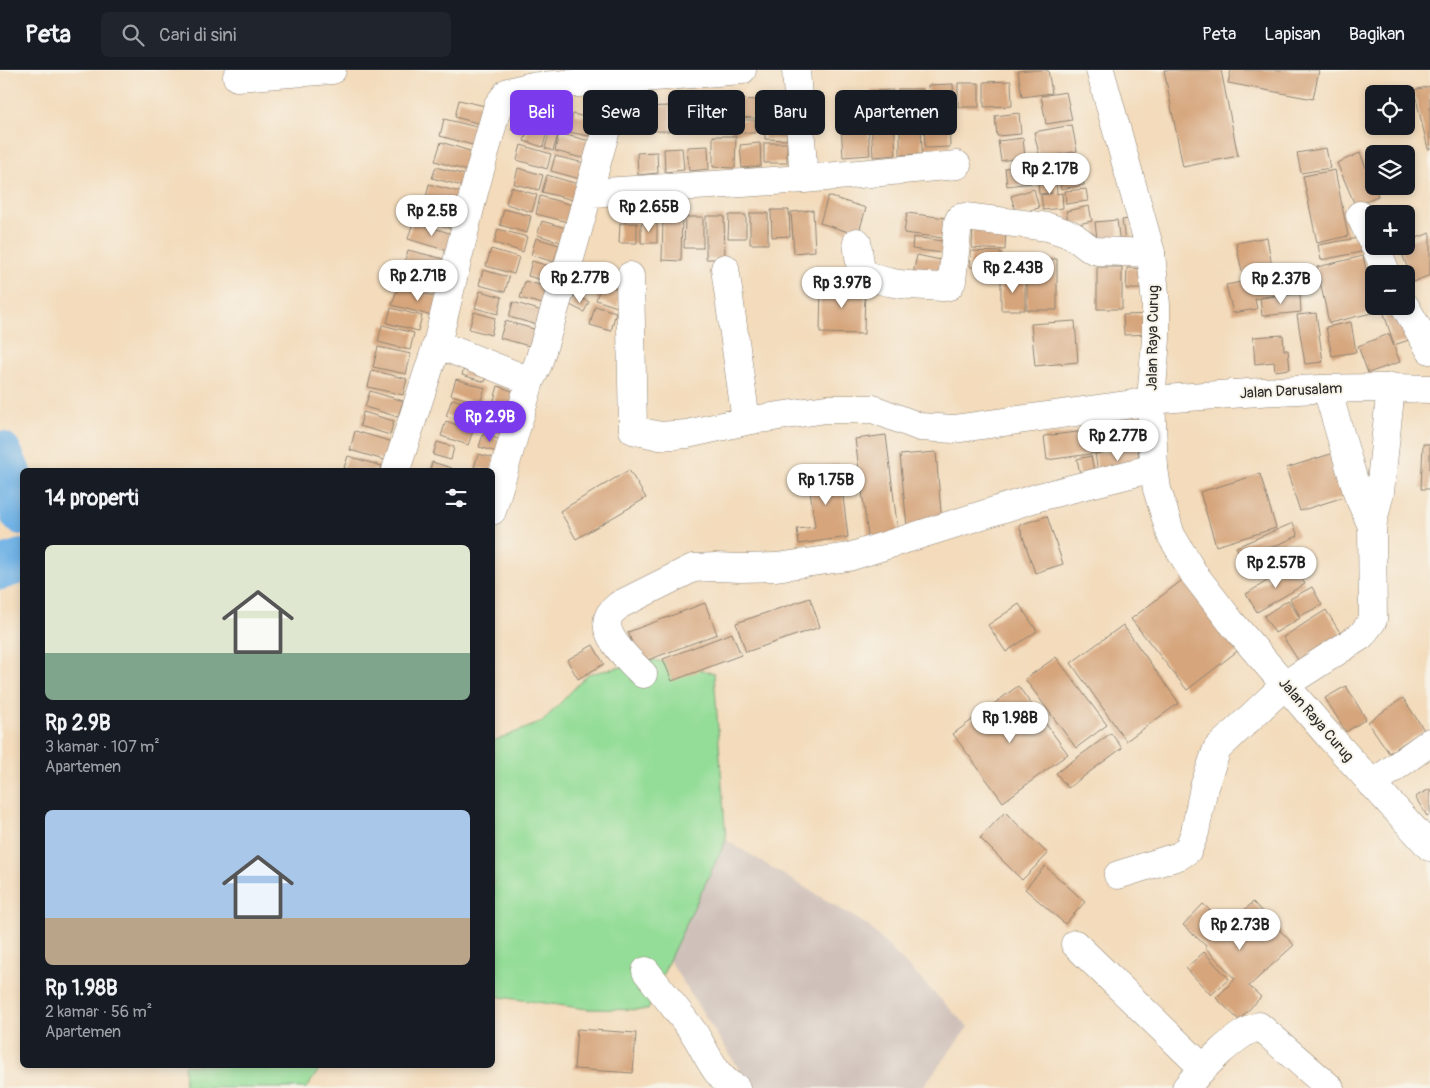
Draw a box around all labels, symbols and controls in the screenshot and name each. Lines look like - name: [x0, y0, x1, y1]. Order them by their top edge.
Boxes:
- search box: [101, 12, 451, 57]
- text: Peta: [25, 20, 71, 49]
- icon: search: [119, 21, 147, 49]
- text: Cari di sini: [159, 23, 236, 47]
- text: Peta: [1202, 23, 1236, 46]
- text: Lapisan: [1264, 23, 1321, 46]
- text: Bagikan: [1349, 23, 1405, 46]
- map controls: [1365, 85, 1415, 315]
- button: locate: [1365, 85, 1415, 135]
- chip: Beli: [510, 90, 573, 135]
- chip: Sewa: [583, 90, 658, 135]
- chip: Filter: [668, 90, 745, 135]
- chip: Baru: [755, 90, 825, 135]
- chip: Apartemen: [835, 90, 957, 135]
- button: layers: [1365, 145, 1415, 195]
- pin: Rp 2.17B: [998, 152, 1102, 195]
- text: Rp 2.17B: [1022, 159, 1078, 179]
- pin: Rp 2.65B: [597, 190, 701, 233]
- pin: Rp 2.5B: [386, 194, 478, 237]
- text: Rp 2.65B: [619, 197, 679, 217]
- text: Rp 2.5B: [407, 201, 457, 221]
- button: +: [1365, 205, 1415, 255]
- pin: Rp 2.43B: [961, 252, 1065, 294]
- text: Rp 2.43B: [983, 258, 1043, 278]
- pin: Rp 2.71B: [366, 260, 470, 302]
- pin: Rp 2.77B: [528, 262, 632, 304]
- pin: Rp 2.37B: [1229, 262, 1333, 305]
- button: −: [1365, 265, 1415, 315]
- text: Rp 2.71B: [390, 266, 446, 286]
- pin: Rp 3.97B: [790, 266, 894, 309]
- text: Rp 2.77B: [551, 268, 609, 288]
- text: Rp 2.37B: [1251, 269, 1311, 289]
- text: Rp 3.97B: [813, 273, 871, 293]
- street label: Jalan Raya Curug: [1143, 285, 1163, 391]
- street label: Jalan Darusalam: [1239, 379, 1343, 403]
- pin: Rp 2.9B: [444, 400, 536, 443]
- text: Rp 2.9B: [465, 407, 515, 427]
- pin: Rp 2.77B: [1066, 420, 1170, 462]
- text: Rp 2.77B: [1089, 426, 1147, 446]
- pin: Rp 1.75B: [774, 464, 878, 506]
- text: Rp 1.75B: [798, 470, 854, 490]
- icon: filters: [442, 484, 470, 512]
- text: 14 properti: [45, 485, 138, 512]
- pin: Rp 2.57B: [1224, 546, 1328, 589]
- text: Rp 2.57B: [1247, 553, 1305, 573]
- icon: home: [213, 577, 303, 667]
- street label: Jalan Raya Curug: [1274, 674, 1358, 766]
- pin: Rp 1.98B: [958, 702, 1062, 744]
- text: Rp 1.98B: [982, 708, 1038, 728]
- text: Rp 2.9B: [45, 710, 111, 737]
- text: 3 kamar · 107 m²: [45, 737, 160, 757]
- text: Apartemen: [45, 757, 121, 777]
- icon: home: [213, 842, 303, 932]
- pin: Rp 2.73B: [1188, 908, 1292, 951]
- text: Rp 2.73B: [1210, 915, 1270, 935]
- text: Rp 1.98B: [45, 975, 118, 1002]
- text: 2 kamar · 56 m²: [45, 1002, 152, 1022]
- text: Apartemen: [45, 1022, 121, 1042]

